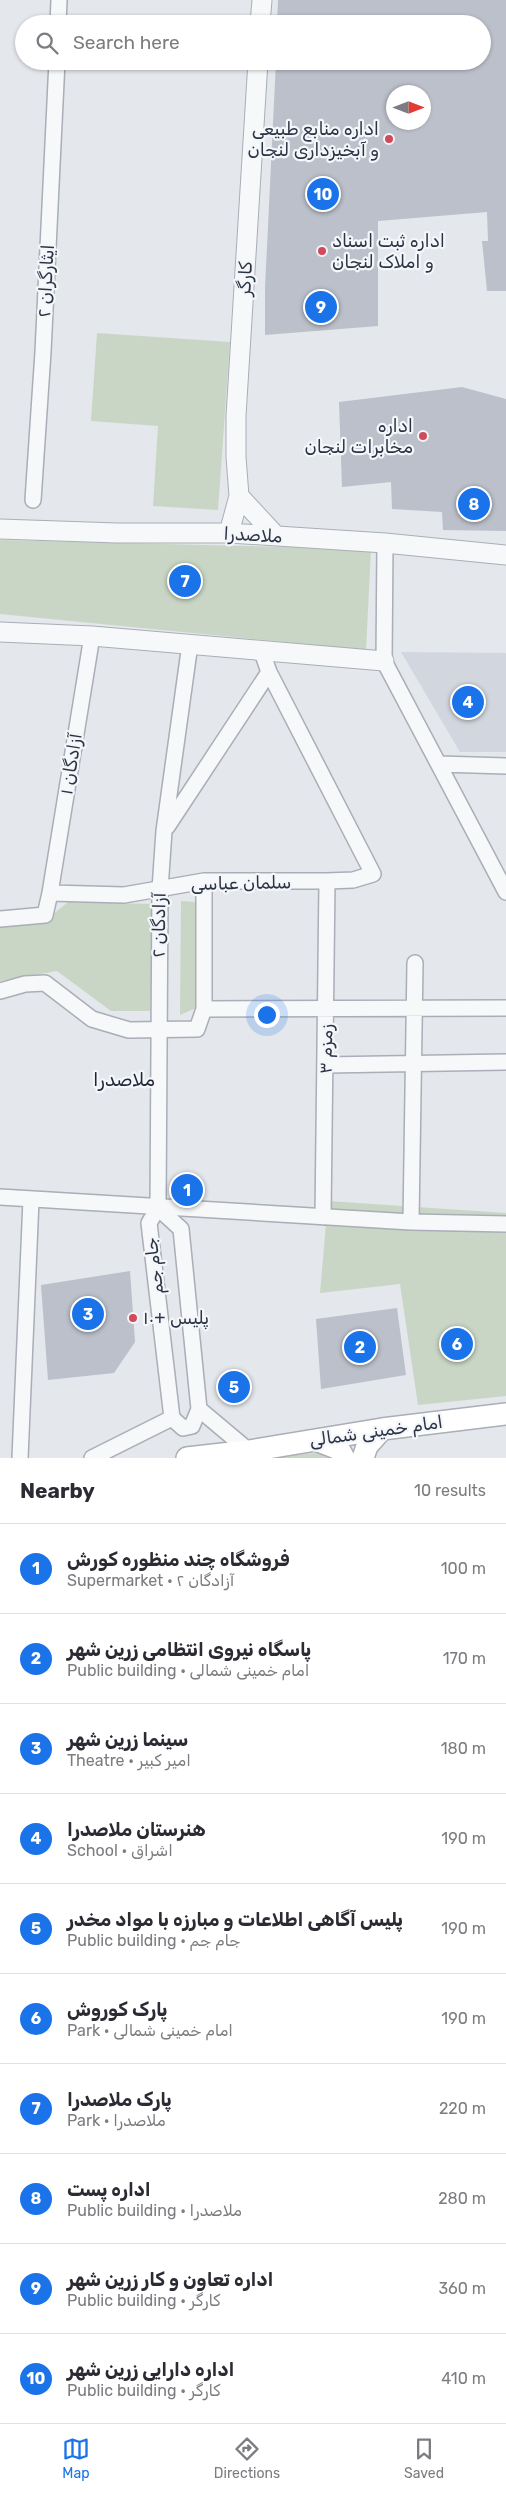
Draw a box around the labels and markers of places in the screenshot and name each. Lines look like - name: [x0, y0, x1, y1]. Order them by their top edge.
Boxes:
- place label: اداره منابع طبیعی و آبخیزداری لنجان: [248, 118, 379, 161]
- marker: اداره منابع طبیعی و آبخیزداری لنجان: [383, 133, 395, 145]
- pin: 10: [307, 175, 339, 213]
- place label: اداره ثبت اسناد و املاک لنجان: [332, 230, 445, 273]
- marker: اداره ثبت اسناد و املاک لنجان: [316, 245, 328, 257]
- pin: 9: [305, 288, 337, 326]
- place label: اداره مخابرات لنجان: [304, 415, 413, 458]
- marker: اداره مخابرات لنجان: [417, 430, 429, 442]
- pin: 8: [458, 485, 490, 523]
- pin: 7: [169, 562, 201, 600]
- pin: 4: [452, 683, 484, 721]
- pin: 1: [171, 1171, 203, 1209]
- pin: 3: [72, 1295, 104, 1333]
- place label: پلیس +۱۰: [143, 1307, 209, 1330]
- marker: پلیس +۱۰: [127, 1312, 139, 1324]
- pin: 6: [441, 1325, 473, 1363]
- pin: 2: [344, 1328, 376, 1366]
- pin: 5: [218, 1368, 250, 1406]

